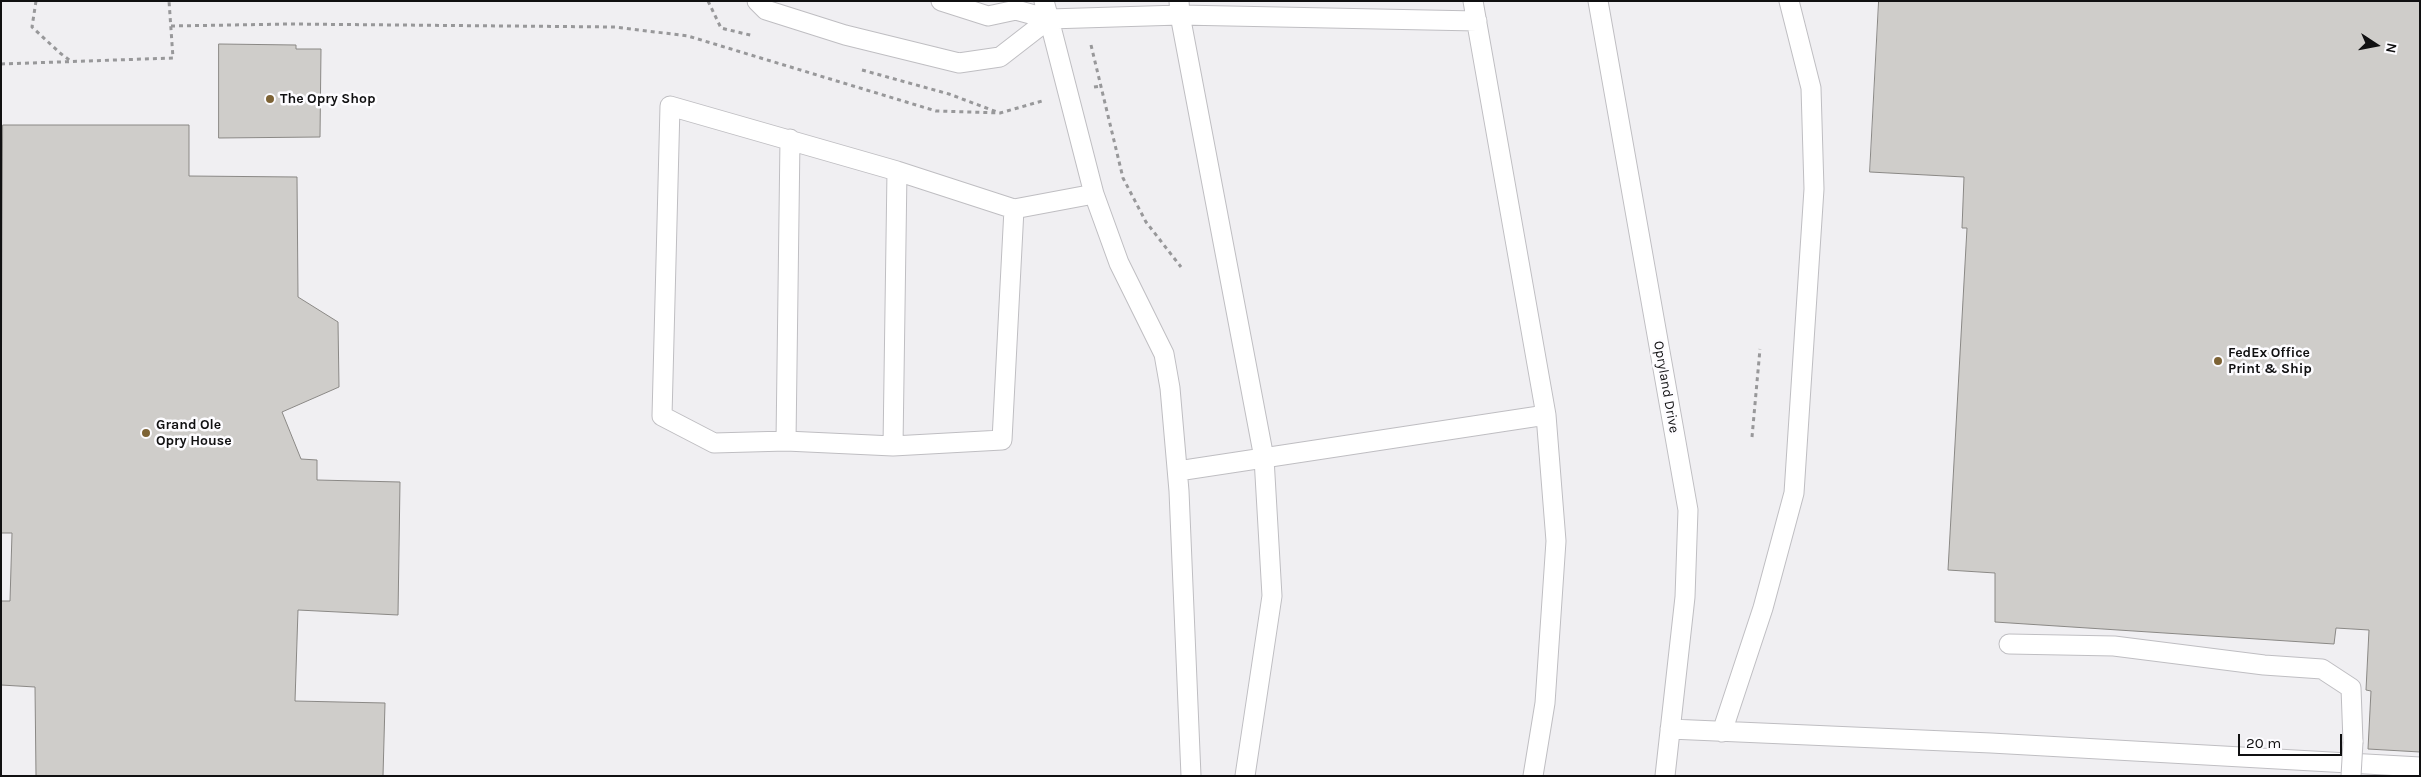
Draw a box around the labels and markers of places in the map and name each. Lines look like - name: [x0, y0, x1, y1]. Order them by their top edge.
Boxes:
- place label: The Opry Shop: [280, 91, 375, 107]
- marker: The Opry Shop: [264, 93, 276, 105]
- place label: FedEx Office Print & Ship: [2228, 345, 2312, 378]
- marker: FedEx Office Print & Ship: [2212, 355, 2224, 367]
- place label: Grand Ole Opry House: [156, 417, 232, 450]
- marker: Grand Ole Opry House: [140, 427, 152, 439]

